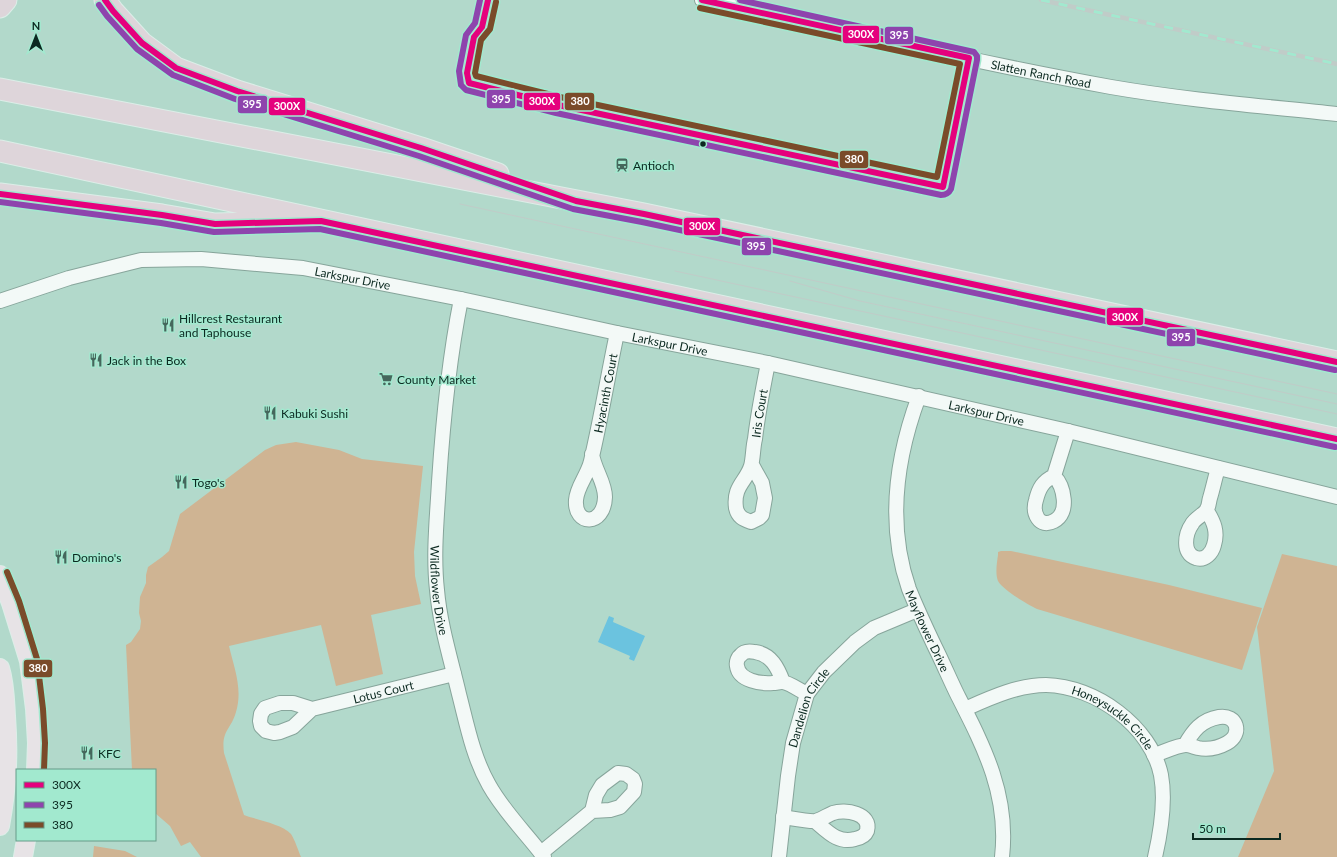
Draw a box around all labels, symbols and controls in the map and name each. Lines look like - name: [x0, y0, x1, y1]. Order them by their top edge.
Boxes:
- north arrow: [16, 16, 56, 56]
- text: N: [32, 19, 40, 32]
- line badge: 300X: [842, 25, 880, 44]
- line badge: 395: [884, 26, 914, 45]
- text: 300X: [848, 27, 875, 40]
- text: 395: [889, 28, 909, 41]
- street label: Slatten Ranch Road: [990, 56, 1092, 91]
- line badge: 395: [486, 89, 516, 109]
- text: 395: [491, 92, 511, 105]
- line badge: 300X: [523, 92, 561, 111]
- line badge: 380: [564, 92, 595, 111]
- text: 300X: [529, 94, 556, 107]
- text: 380: [570, 94, 590, 107]
- line badge: 395: [237, 95, 268, 114]
- text: 395: [242, 97, 262, 110]
- line badge: 300X: [268, 97, 306, 116]
- text: 300X: [274, 99, 301, 112]
- unlabelled marker: [698, 139, 708, 149]
- line badge: 380: [839, 150, 869, 169]
- text: 380: [844, 152, 864, 165]
- station icon: Antioch: [614, 157, 630, 173]
- place label: Antioch: [633, 158, 674, 173]
- line badge: 300X: [683, 217, 721, 236]
- text: 300X: [689, 219, 716, 232]
- line badge: 395: [741, 237, 772, 256]
- text: 395: [746, 239, 766, 252]
- street label: Larkspur Drive: [313, 263, 392, 293]
- line badge: 300X: [1106, 307, 1144, 326]
- text: 300X: [1112, 310, 1139, 323]
- place label: Hillcrest Restaurant and Taphouse: [179, 311, 283, 340]
- restaurant icon: Hillcrest Restaurant and Taphouse: [160, 317, 176, 333]
- line badge: 395: [1166, 328, 1196, 347]
- street label: Larkspur Drive: [631, 329, 709, 358]
- text: 395: [1171, 330, 1191, 343]
- street label: Hyacinth Court: [590, 351, 620, 434]
- restaurant icon: Jack in the Box: [88, 352, 104, 368]
- place label: Jack in the Box: [107, 353, 186, 368]
- supermarket icon: County Market: [378, 371, 394, 387]
- place label: County Market: [397, 372, 477, 387]
- street label: Iris Court: [748, 387, 770, 438]
- street label: Larkspur Drive: [947, 397, 1026, 428]
- restaurant icon: Kabuki Sushi: [262, 405, 278, 421]
- place label: Kabuki Sushi: [281, 406, 348, 421]
- restaurant icon: Togo's: [173, 474, 189, 490]
- place label: Togo's: [192, 475, 225, 490]
- street label: Wildflower Drive: [428, 545, 452, 636]
- restaurant icon: Domino's: [53, 549, 69, 565]
- place label: Domino's: [72, 550, 121, 565]
- street label: Mayflower Drive: [903, 588, 953, 674]
- line badge: 380: [23, 659, 53, 678]
- text: 380: [28, 661, 48, 674]
- street label: Dandelion Circle: [785, 664, 832, 749]
- street label: Lotus Court: [351, 677, 416, 706]
- street label: Honeysuckle Circle: [1070, 682, 1157, 752]
- restaurant icon: KFC: [79, 745, 95, 761]
- place label: KFC: [98, 746, 121, 761]
- legend: [16, 769, 156, 841]
- text: 300X: [52, 777, 81, 792]
- text: 395: [52, 797, 73, 812]
- scale bar: [1193, 815, 1280, 841]
- text: 380: [52, 817, 73, 832]
- text: 50 m: [1199, 821, 1226, 836]

